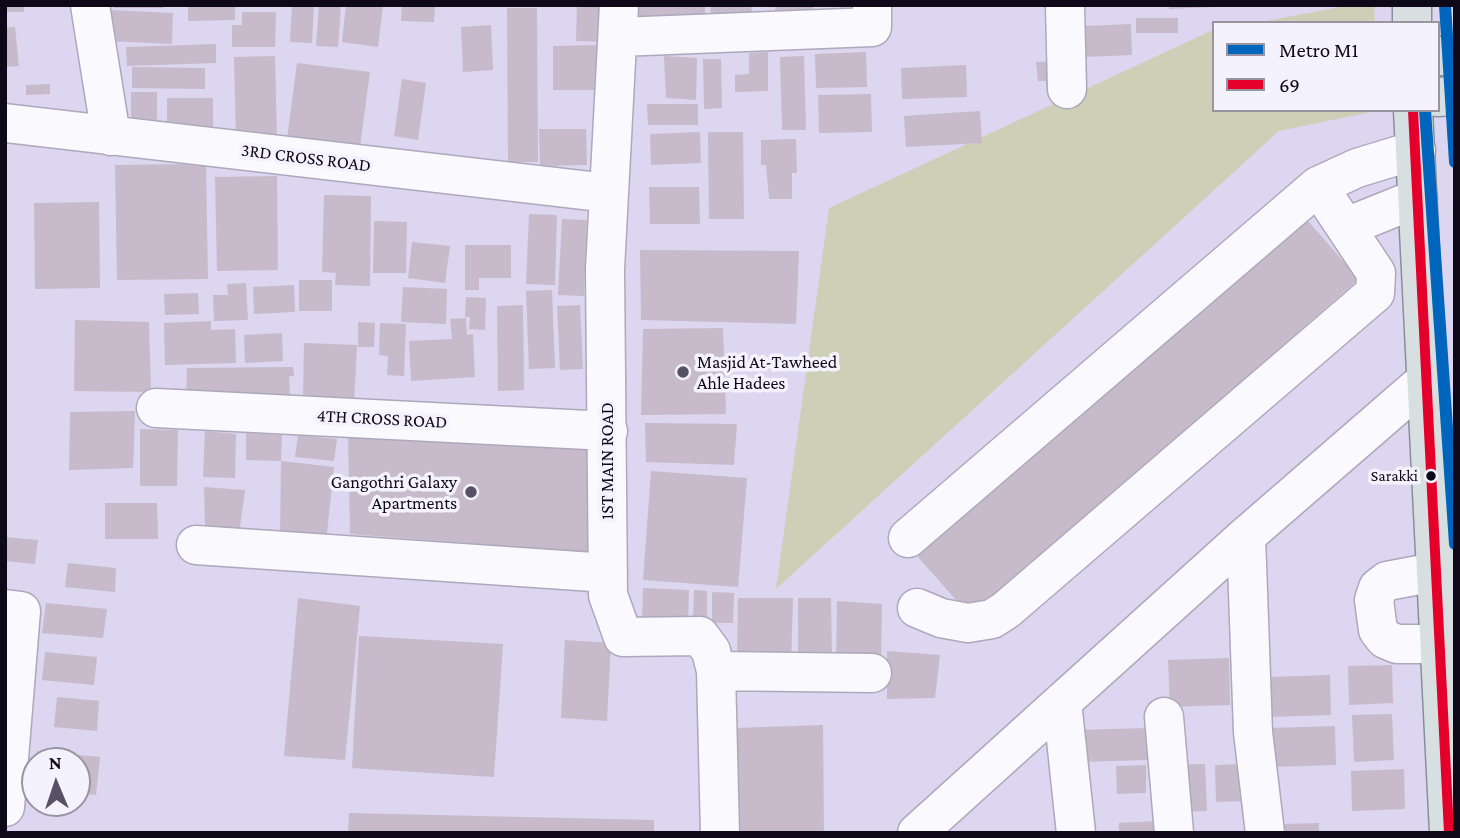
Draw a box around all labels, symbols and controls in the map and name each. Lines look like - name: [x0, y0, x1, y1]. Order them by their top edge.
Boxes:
- legend: [1212, 21, 1439, 112]
- text: Metro M1: [1279, 38, 1358, 62]
- text: 69: [1279, 73, 1300, 97]
- street label: 3RD CROSS ROAD: [240, 139, 372, 177]
- place label: Masjid At-Tawheed Ahle Hadees: [697, 351, 837, 394]
- marker: Masjid At-Tawheed Ahle Hadees: [675, 364, 691, 380]
- street label: 1ST MAIN ROAD: [596, 402, 618, 520]
- street label: 4TH CROSS ROAD: [316, 405, 448, 433]
- place label: Sarakki: [1371, 466, 1418, 486]
- marker: Sarakki: [1424, 469, 1438, 483]
- place label: Gangothri Galaxy Apartments: [331, 471, 457, 514]
- marker: Gangothri Galaxy Apartments: [463, 484, 479, 500]
- north arrow: [21, 747, 91, 817]
- text: N: [48, 752, 62, 773]

